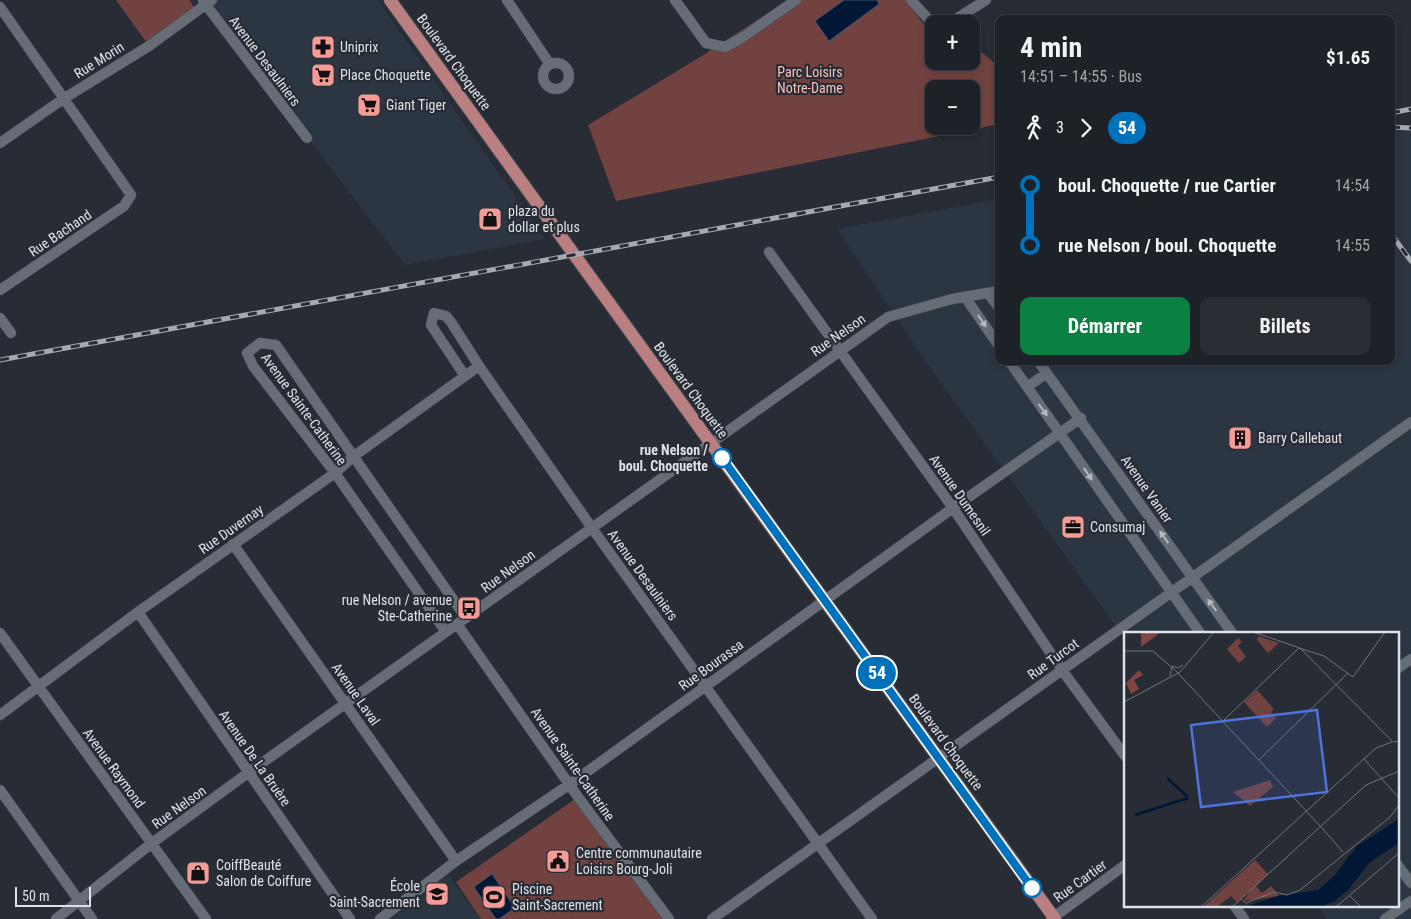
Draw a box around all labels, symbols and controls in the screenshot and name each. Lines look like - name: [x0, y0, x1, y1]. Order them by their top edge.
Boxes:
- street label: Boulevard Choquette: [414, 11, 495, 114]
- street label: Avenue Desaulniers: [226, 13, 304, 109]
- map controls: [925, 15, 980, 135]
- button: +: [925, 15, 980, 70]
- text: 4 min: [1020, 31, 1082, 64]
- pharmacy icon: Uniprix: [310, 34, 336, 60]
- street label: Rue Morin: [71, 38, 127, 82]
- place label: Uniprix: [340, 39, 378, 55]
- text: $1.65: [1326, 46, 1370, 69]
- supermarket icon: Place Choquette: [310, 62, 336, 88]
- park label: Parc Loisirs Notre-Dame: [777, 64, 843, 96]
- place label: Place Choquette: [340, 67, 431, 83]
- text: 14:51 – 14:55 · Bus: [1020, 67, 1142, 86]
- button: −: [925, 80, 980, 135]
- supermarket icon: Giant Tiger: [356, 92, 382, 118]
- place label: Giant Tiger: [386, 97, 446, 113]
- icon: walk: [1020, 114, 1048, 142]
- icon: forward: [1072, 114, 1100, 142]
- text: 54: [1118, 117, 1136, 138]
- text: 3: [1056, 118, 1064, 137]
- text: boul. Choquette / rue Cartier: [1058, 174, 1276, 197]
- text: 14:54: [1335, 176, 1370, 195]
- place label: plaza du dollar et plus: [508, 203, 580, 235]
- street label: Rue Bachand: [26, 206, 94, 260]
- shop icon: plaza du dollar et plus: [477, 206, 503, 232]
- text: rue Nelson / boul. Choquette: [1058, 234, 1276, 257]
- text: 14:55: [1335, 236, 1370, 255]
- button: Démarrer: [1020, 297, 1190, 355]
- button: Billets: [1200, 297, 1370, 355]
- street label: Rue Nelson: [808, 310, 868, 360]
- one-way arrow: [977, 315, 987, 328]
- street label: Boulevard Choquette: [651, 339, 732, 442]
- street label: Avenue Sainte-Catherine: [258, 350, 350, 468]
- one-way arrow: [1038, 404, 1048, 417]
- building icon: Barry Callebaut: [1227, 425, 1253, 451]
- place label: Barry Callebaut: [1258, 430, 1342, 446]
- place label: rue Nelson / boul. Choquette: [619, 442, 708, 474]
- marker: rue Nelson / boul. Choquette: [712, 448, 732, 468]
- street label: Avenue Dumesnil: [926, 452, 994, 538]
- street label: Avenue Vanier: [1118, 452, 1176, 526]
- one-way arrow: [1083, 467, 1093, 480]
- street label: Rue Duvernay: [196, 501, 266, 557]
- office icon: Consumaj: [1060, 514, 1086, 540]
- place label: Consumaj: [1090, 519, 1145, 535]
- street label: Avenue Desaulniers: [605, 526, 681, 624]
- one-way arrow: [1159, 530, 1169, 544]
- street label: Rue Nelson: [478, 546, 538, 596]
- place label: rue Nelson / avenue Ste-Catherine: [342, 592, 452, 624]
- bus stop icon: rue Nelson / avenue Ste-Catherine: [456, 595, 482, 621]
- one-way arrow: [1207, 598, 1217, 612]
- inset map: [1124, 632, 1398, 906]
- street label: Rue Turcot: [1024, 635, 1082, 683]
- street label: Rue Bourassa: [676, 636, 746, 694]
- line badge: 54: [854, 657, 900, 689]
- street label: Avenue Laval: [329, 660, 383, 728]
- text: 54: [868, 662, 886, 683]
- street label: Boulevard Choquette: [906, 691, 987, 794]
- street label: Avenue Sainte-Catherine: [528, 704, 618, 824]
- street label: Avenue De La Bruère: [216, 707, 294, 810]
- street label: Avenue Raymond: [80, 725, 148, 811]
- street label: Rue Nelson: [149, 782, 209, 832]
- place label: Centre communautaire Loisirs Bourg-Joli: [576, 845, 702, 877]
- public building icon: Centre communautaire Loisirs Bourg-Joli: [545, 848, 571, 874]
- street label: Rue Cartier: [1050, 856, 1110, 906]
- place label: CoiffBeauté Salon de Coiffure: [216, 857, 312, 889]
- shop icon: CoiffBeauté Salon de Coiffure: [185, 860, 211, 886]
- place label: École Saint-Sacrement: [329, 877, 420, 910]
- unlabelled marker: [1022, 878, 1042, 898]
- school or university icon: École Saint-Sacrement: [424, 881, 450, 907]
- place label: Piscine Saint-Sacrement: [512, 881, 603, 913]
- scale bar: [15, 884, 91, 907]
- sports icon: Piscine Saint-Sacrement: [481, 884, 507, 910]
- text: 50 m: [22, 888, 50, 904]

